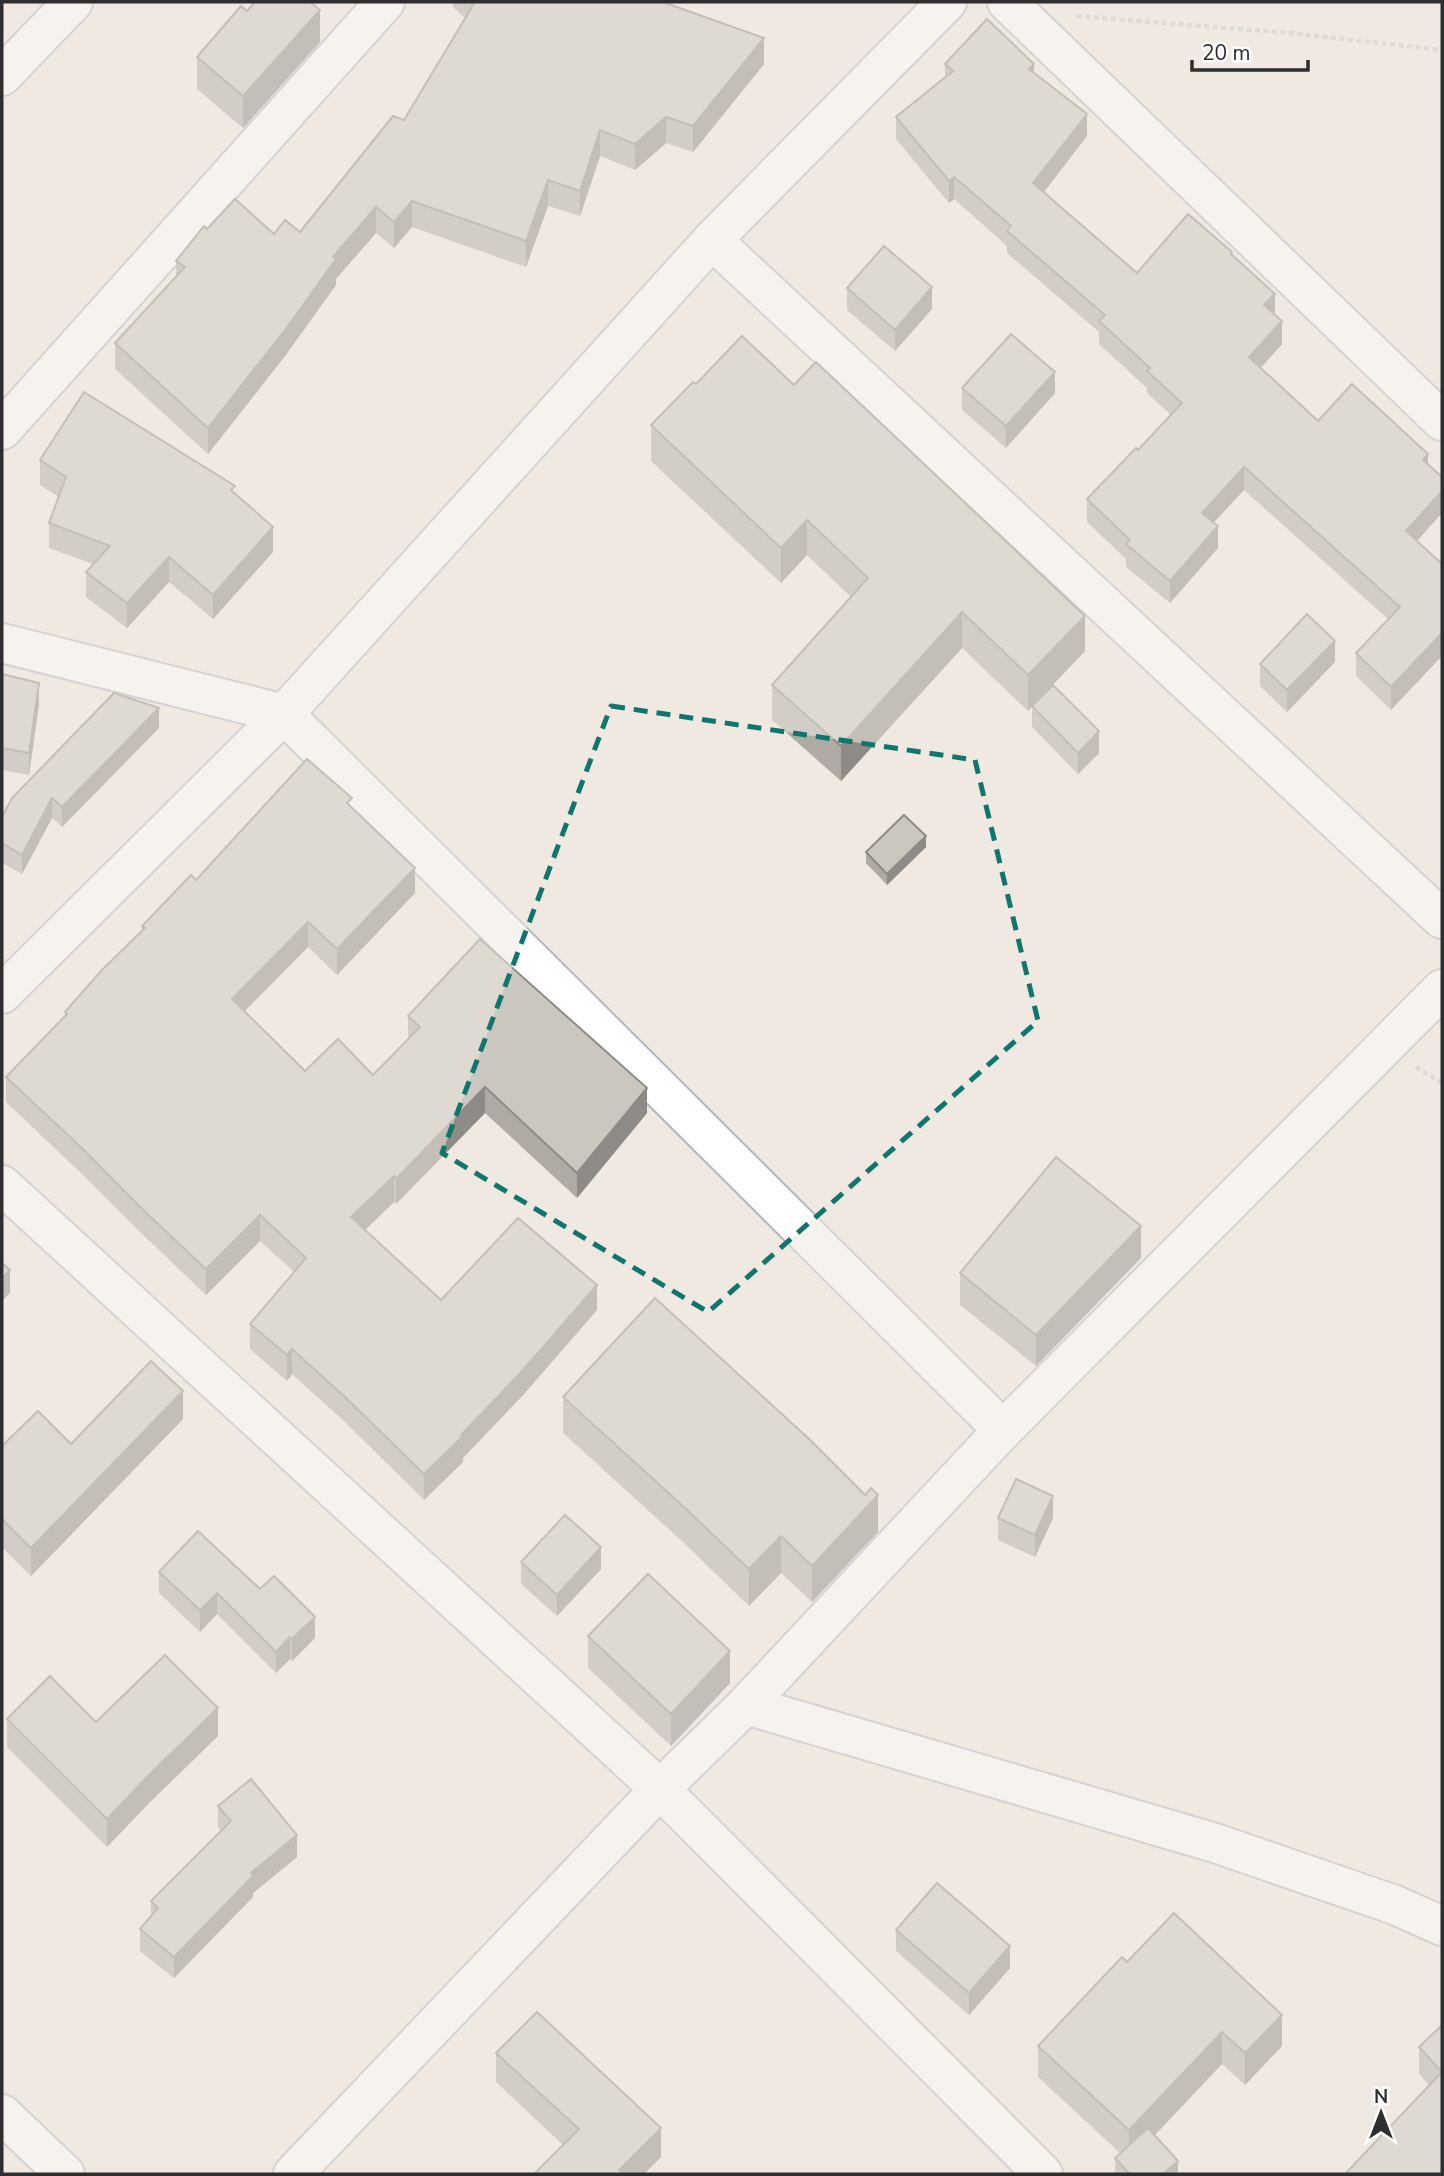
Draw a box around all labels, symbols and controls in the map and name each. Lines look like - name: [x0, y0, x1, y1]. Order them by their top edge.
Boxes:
- scale bar: [1192, 28, 1308, 72]
- text: 20 m: [1202, 39, 1251, 67]
- north arrow: [1346, 2078, 1416, 2148]
- text: N: [1374, 2084, 1388, 2110]

